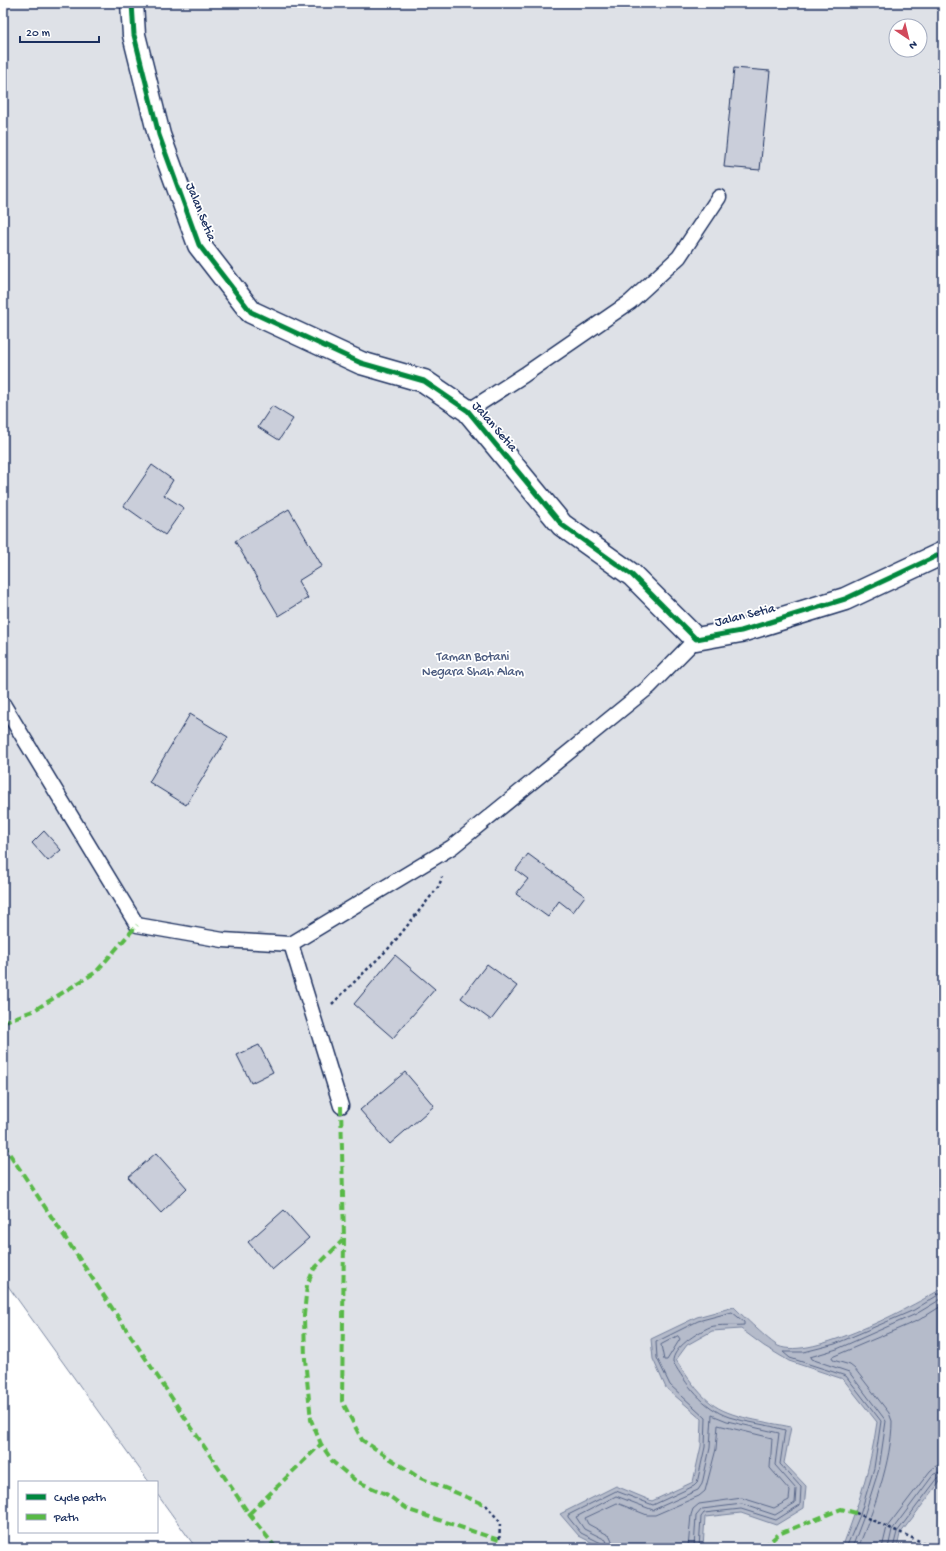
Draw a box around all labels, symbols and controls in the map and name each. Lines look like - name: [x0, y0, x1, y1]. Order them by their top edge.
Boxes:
- scale bar: [20, 18, 99, 44]
- north arrow: [888, 18, 928, 58]
- text: 20 m: [26, 27, 51, 41]
- text: N: [906, 38, 919, 52]
- street label: Jalan Setia: [182, 181, 219, 244]
- street label: Jalan Setia: [468, 399, 520, 456]
- street label: Jalan Setia: [713, 601, 777, 631]
- park label: Taman Botani Negara Shah Alam: [422, 650, 524, 680]
- legend: [18, 1481, 158, 1533]
- text: Cycle path: [54, 1492, 107, 1506]
- text: Path: [53, 1512, 79, 1526]

